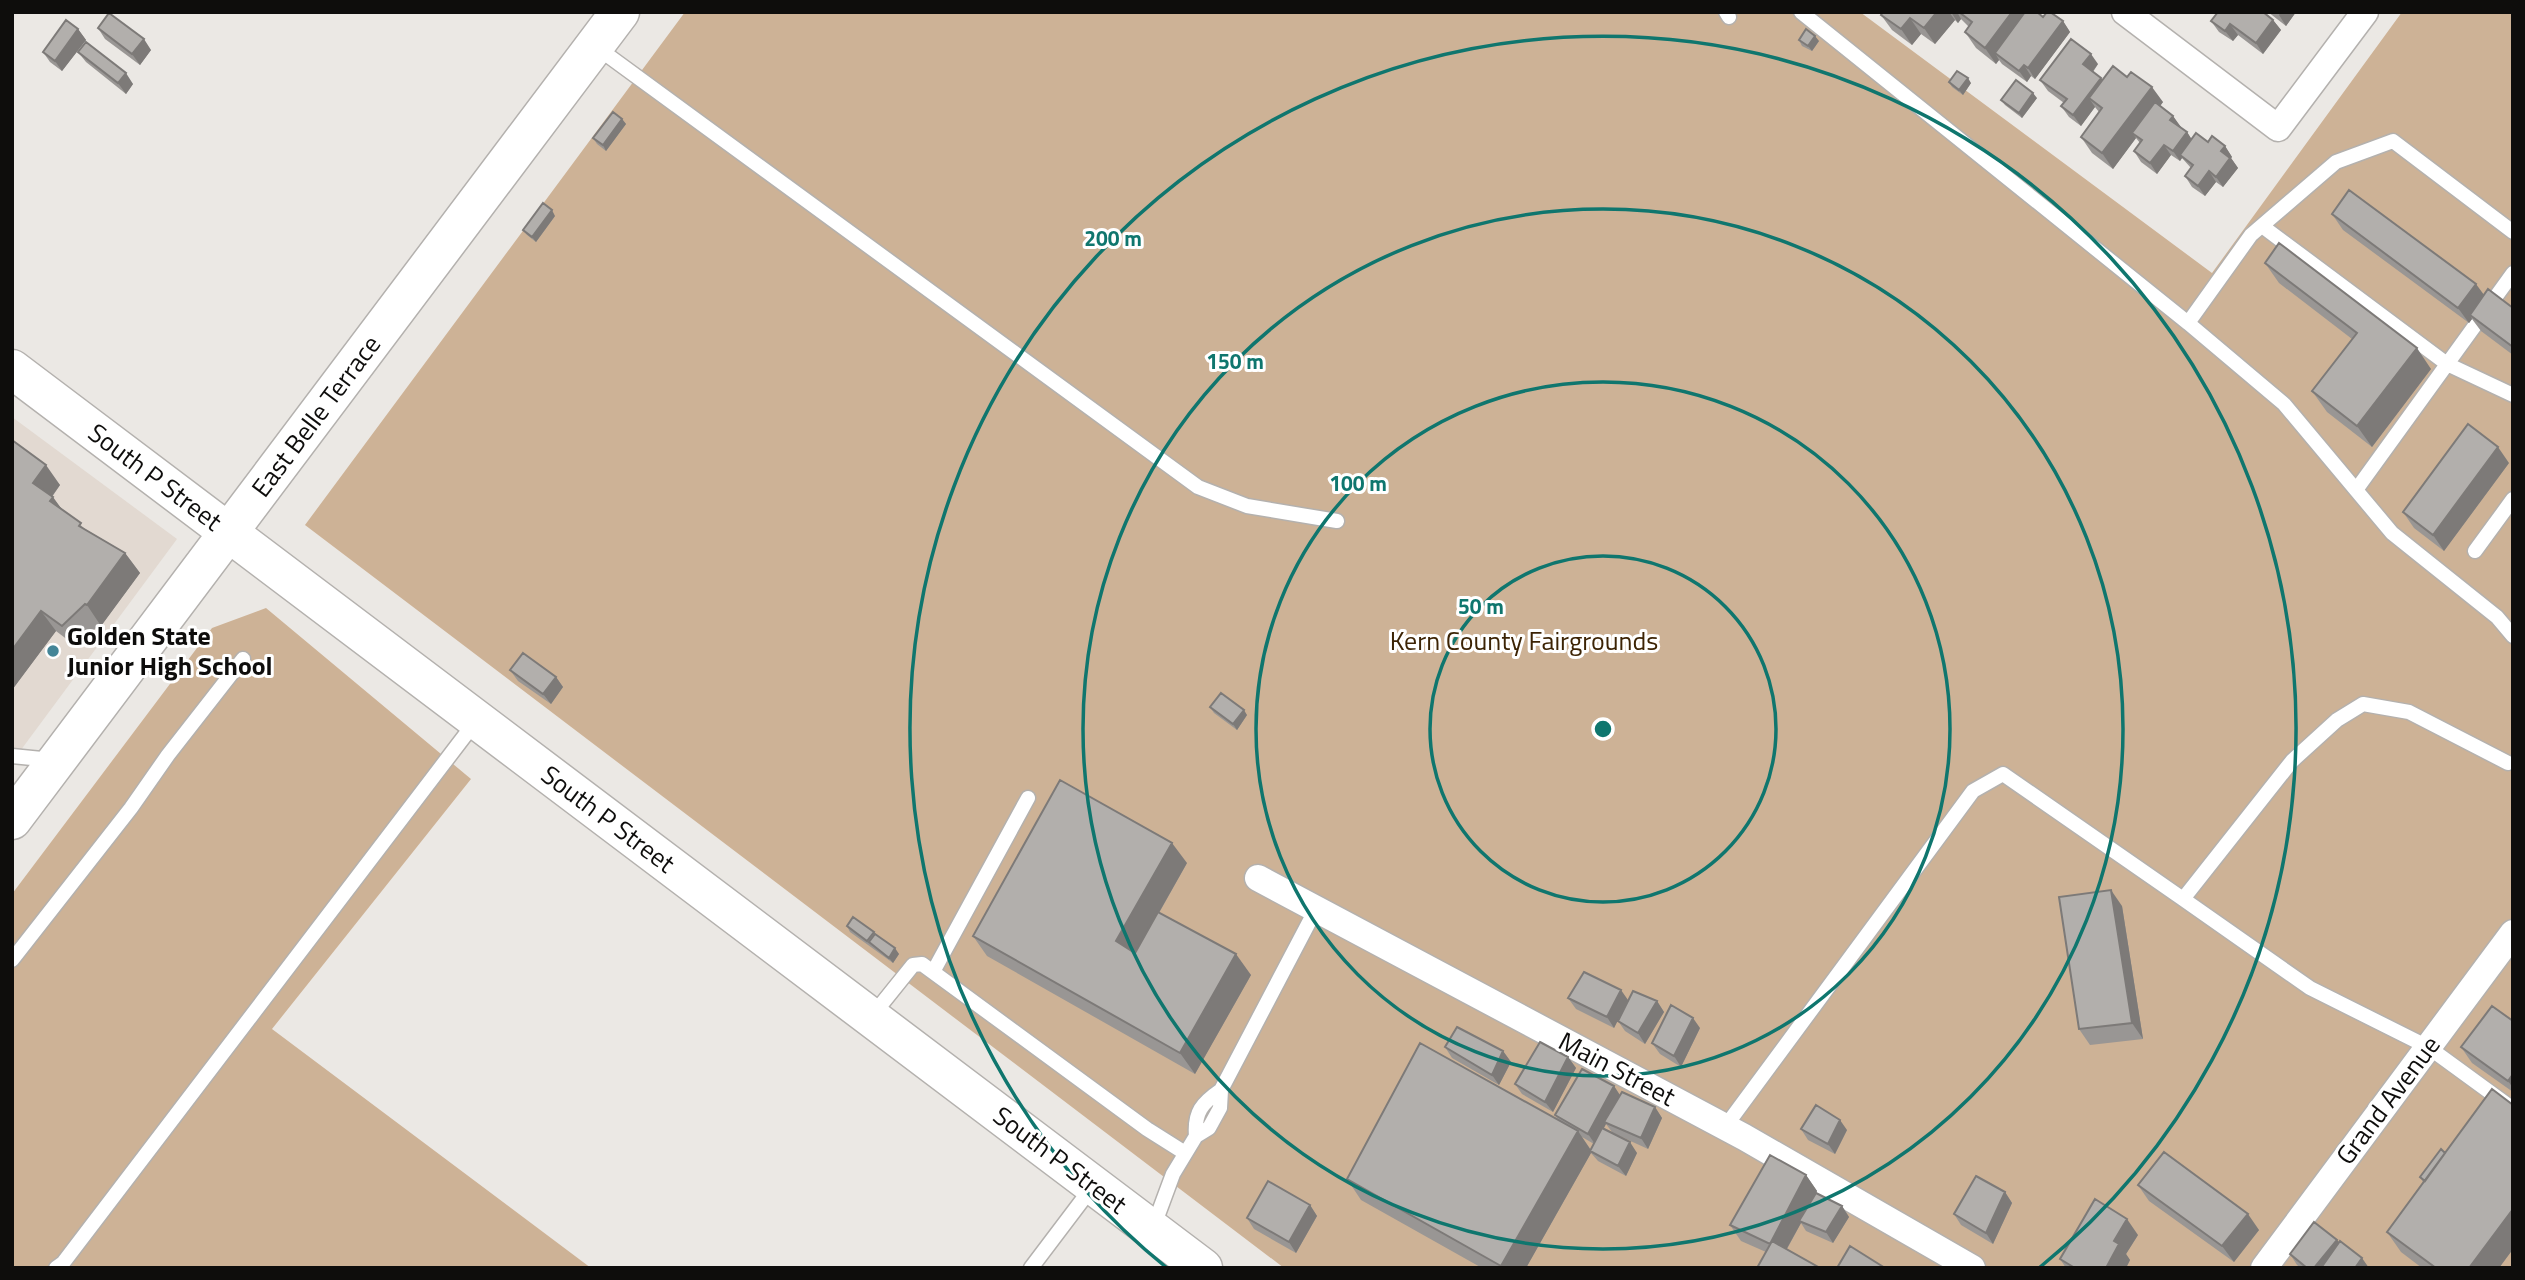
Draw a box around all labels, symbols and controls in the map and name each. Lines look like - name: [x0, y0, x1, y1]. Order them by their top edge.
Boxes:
- text: 200 m: [1084, 222, 1142, 254]
- street label: East Belle Terrace: [242, 326, 390, 505]
- text: 150 m: [1206, 345, 1264, 377]
- street label: South P Street: [80, 413, 230, 540]
- text: 100 m: [1329, 467, 1387, 499]
- text: 50 m: [1458, 590, 1504, 622]
- place label: Golden State Junior High School: [67, 616, 273, 685]
- park label: Kern County Fairgrounds: [1390, 621, 1658, 660]
- marker: Golden State Junior High School: [45, 643, 61, 659]
- centre of rings: [1591, 717, 1615, 741]
- street label: South P Street: [533, 755, 683, 882]
- street label: Main Street: [1552, 1021, 1683, 1116]
- street label: Grand Avenue: [2326, 1027, 2449, 1172]
- street label: South P Street: [985, 1096, 1135, 1223]

